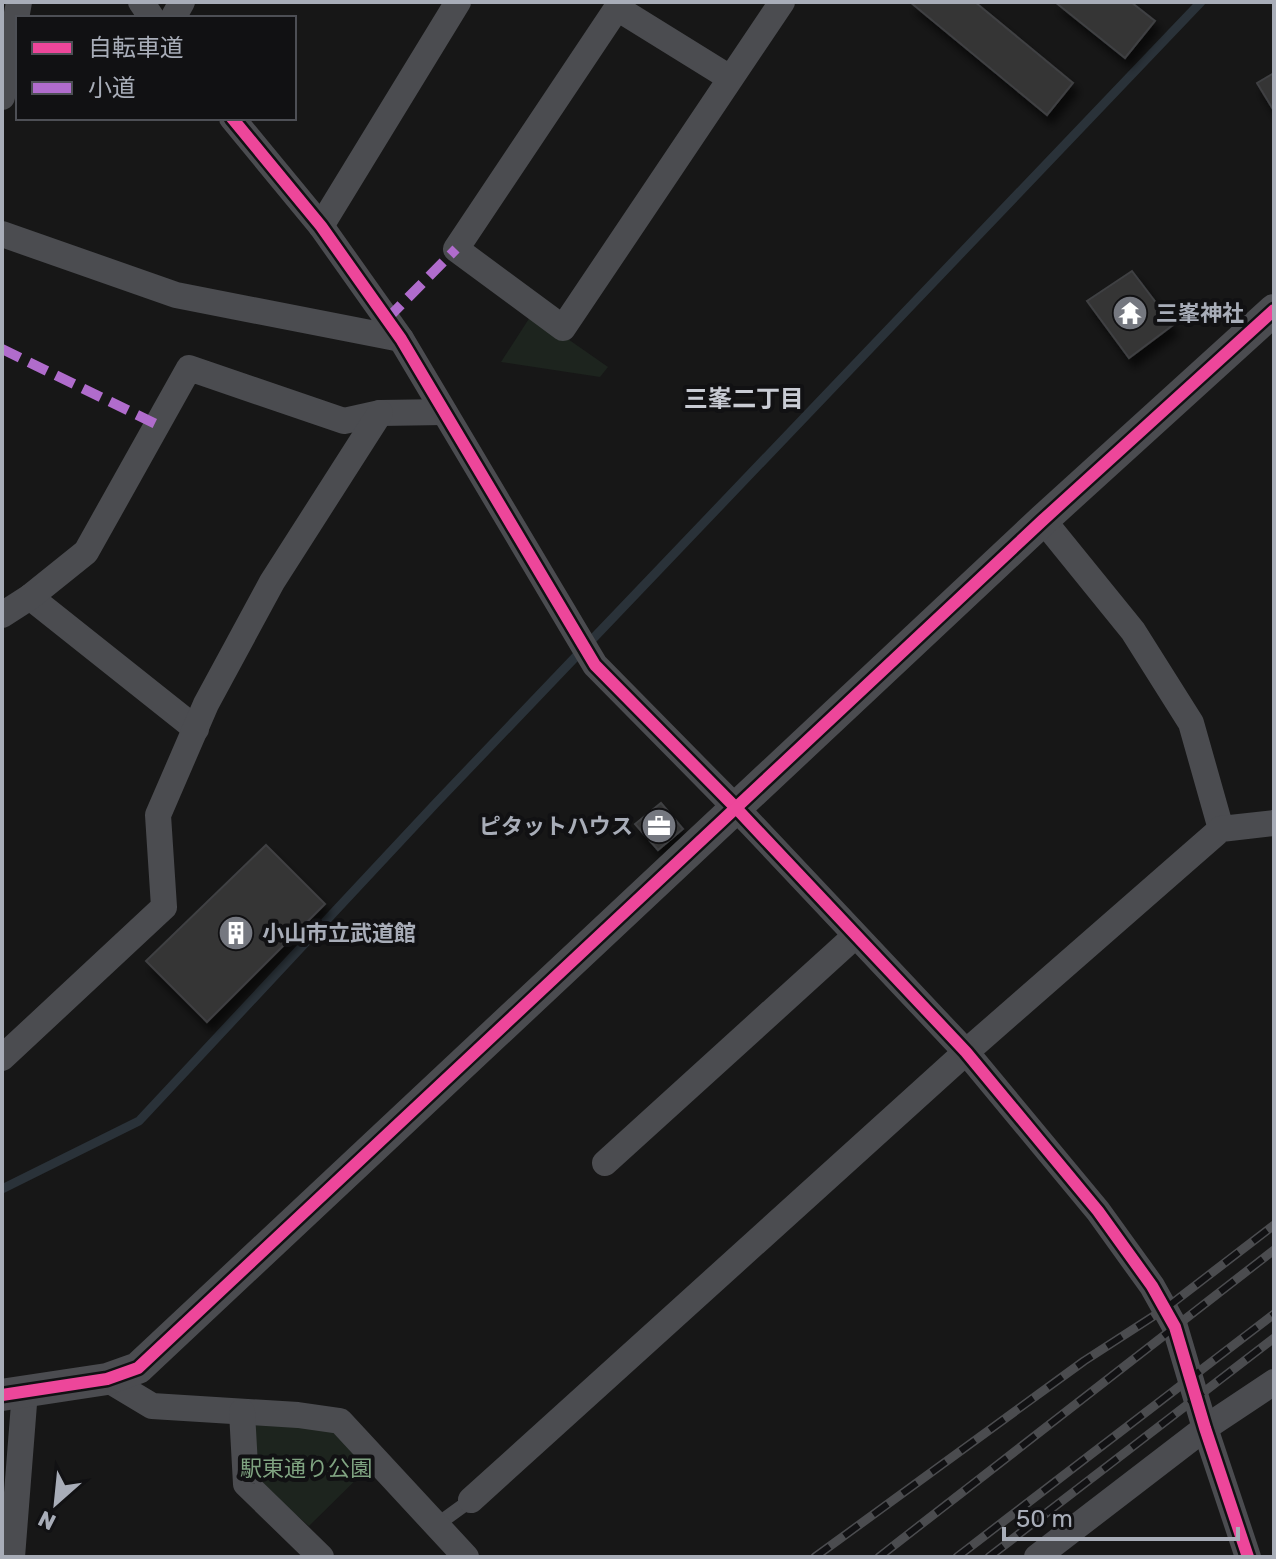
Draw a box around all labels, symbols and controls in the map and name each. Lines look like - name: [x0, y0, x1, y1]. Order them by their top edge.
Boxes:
- legend: [16, 16, 296, 120]
- text: 自転車道: [88, 34, 184, 62]
- text: 小道: [88, 74, 136, 102]
- temple icon: 三峯神社: [1111, 294, 1149, 332]
- place label: 三峯神社: [1156, 300, 1244, 327]
- district label: 三峯二丁目: [684, 385, 804, 413]
- office icon: ピタットハウス: [640, 807, 678, 845]
- place label: ピタットハウス: [479, 813, 633, 840]
- building icon: 小山市立武道館: [217, 914, 255, 952]
- place label: 小山市立武道館: [262, 920, 416, 947]
- park label: 駅東通り公園: [240, 1455, 372, 1482]
- north arrow: [16, 1463, 96, 1543]
- scale bar: [1004, 1491, 1238, 1541]
- text: N: [34, 1505, 60, 1536]
- text: 50 m: [1016, 1505, 1073, 1533]

